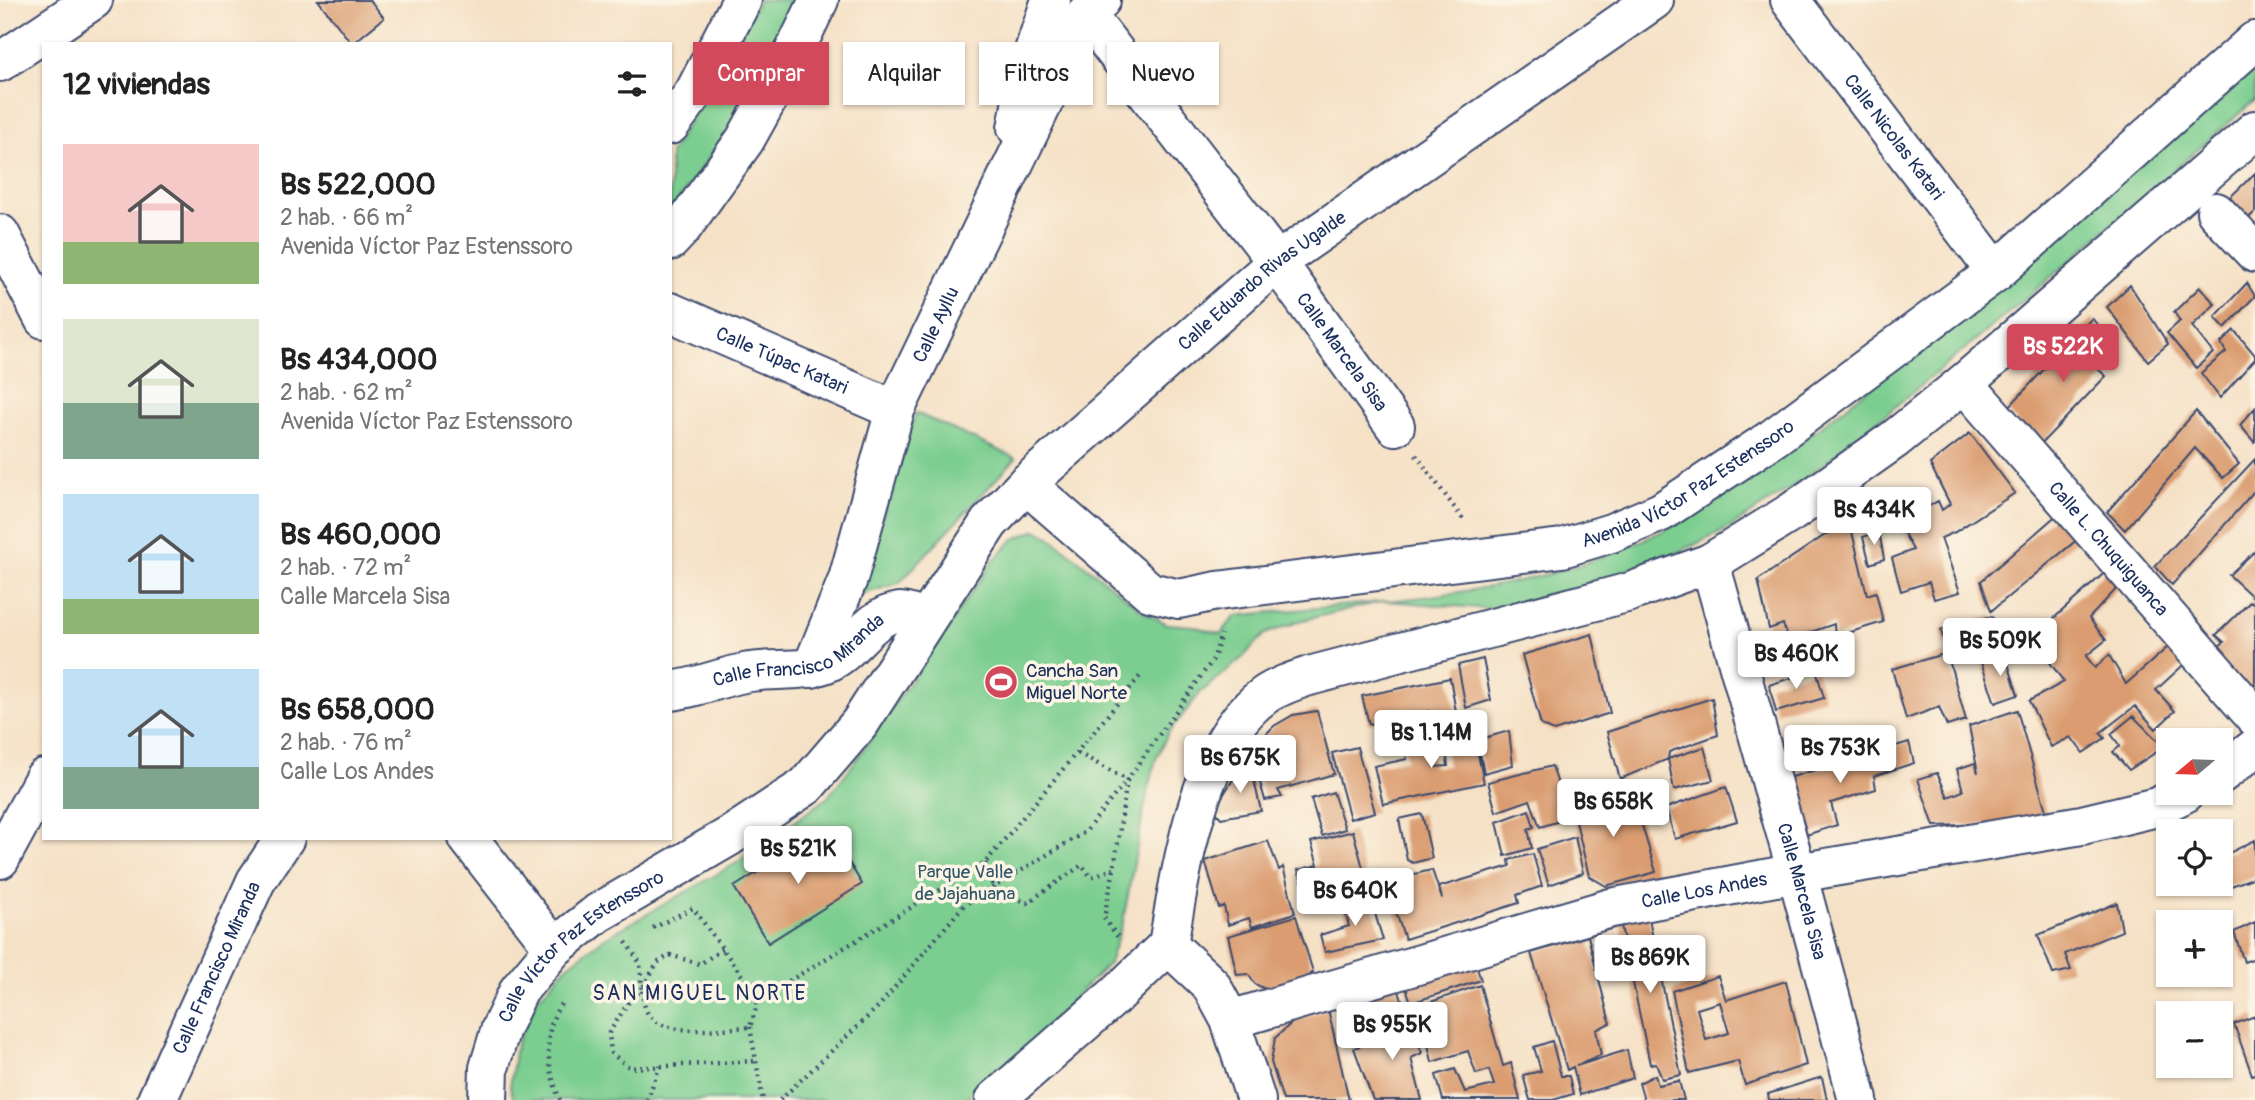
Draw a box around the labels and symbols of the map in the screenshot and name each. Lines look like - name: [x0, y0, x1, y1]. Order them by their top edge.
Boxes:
- street label: Calle Nicolas Katari: [1838, 69, 1949, 205]
- street label: Calle Eduardo Rivas Ugalde: [1173, 205, 1351, 356]
- street label: Calle Ayllu: [908, 283, 965, 367]
- street label: Calle Marcela Sisa: [1291, 288, 1393, 416]
- street label: Calle Túpac Katari: [712, 321, 852, 400]
- pin: Bs 522K: [1998, 324, 2128, 384]
- street label: Avenida Víctor Paz Estenssoro: [1579, 414, 1799, 553]
- street label: Calle L. Chuquiguanca: [2043, 477, 2174, 621]
- pin: Bs 434K: [1809, 488, 1939, 547]
- street label: Calle Francisco Miranda: [710, 608, 889, 693]
- pin: Bs 509K: [1935, 618, 2065, 678]
- pin: Bs 460K: [1731, 632, 1861, 691]
- place label: Cancha San Miguel Norte: [1026, 659, 1128, 705]
- sports icon: Cancha San Miguel Norte: [982, 663, 1020, 701]
- pin: Bs 1.14M: [1359, 710, 1503, 770]
- pin: Bs 753K: [1775, 726, 1905, 785]
- north arrow: [2156, 728, 2233, 805]
- pin: Bs 675K: [1175, 736, 1305, 795]
- pin: Bs 658K: [1548, 780, 1678, 839]
- street label: Calle Marcela Sisa: [1772, 820, 1832, 963]
- pin: Bs 521K: [733, 826, 863, 886]
- park label: Parque Valle de Jajahuana: [915, 860, 1015, 906]
- street label: Calle Víctor Paz Estenssoro: [493, 865, 668, 1027]
- street label: Calle Los Andes: [1640, 867, 1769, 914]
- pin: Bs 640K: [1290, 869, 1420, 928]
- street label: Calle Francisco Miranda: [167, 878, 266, 1058]
- pin: Bs 869K: [1585, 936, 1715, 995]
- district label: SAN MIGUEL NORTE: [592, 980, 808, 1007]
- pin: Bs 955K: [1327, 1002, 1457, 1062]

